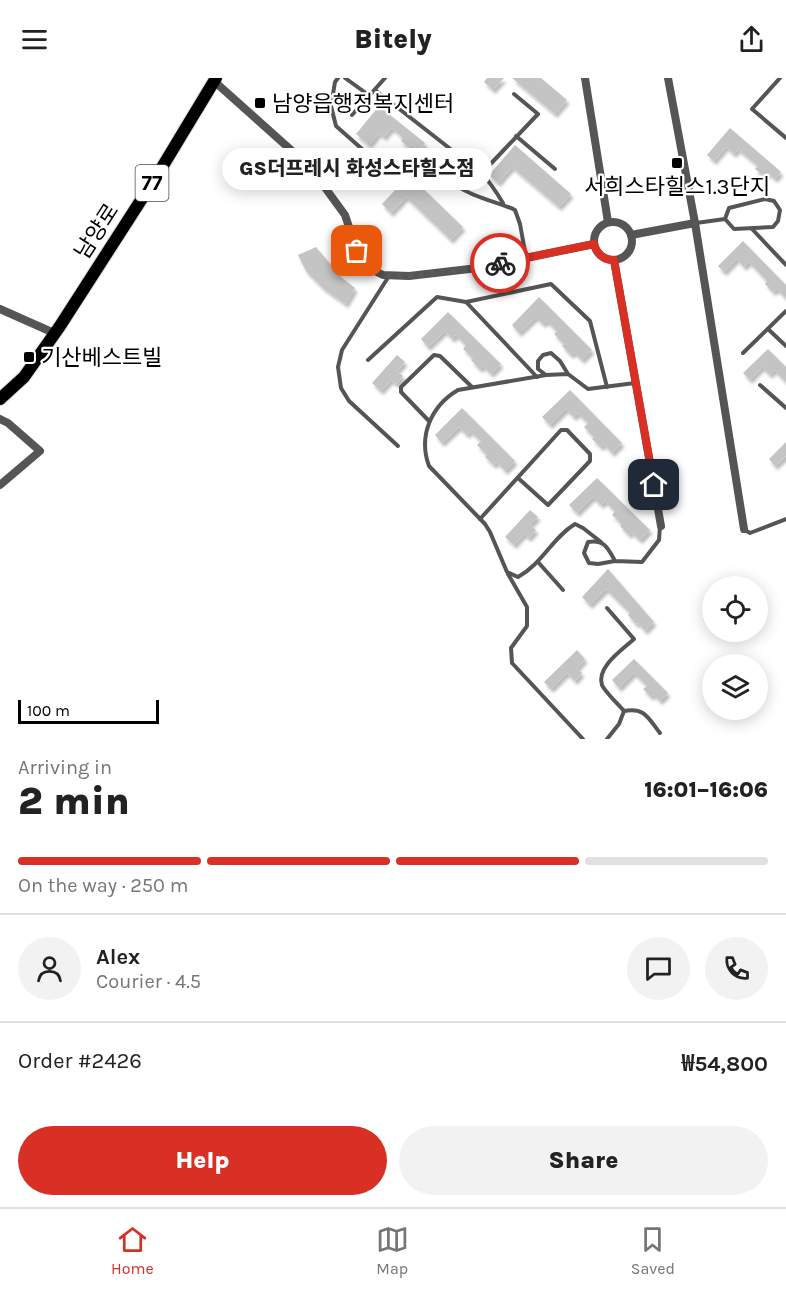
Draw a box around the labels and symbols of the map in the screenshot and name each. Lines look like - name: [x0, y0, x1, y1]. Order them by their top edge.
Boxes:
- place label: 남양읍행정복지센터: [272, 91, 454, 117]
- marker: 남양읍행정복지센터: [253, 96, 267, 110]
- callout: GS더프레시 화성스타힐스점: [222, 149, 492, 191]
- marker: 서희스타힐스1.3단지: [670, 156, 684, 170]
- road number: 77: [136, 165, 168, 201]
- place label: 서희스타힐스1.3단지: [584, 174, 770, 200]
- street label: 남양로: [69, 199, 124, 264]
- pin: [331, 225, 382, 276]
- courier: [470, 233, 530, 293]
- place label: 기산베스트빌: [41, 345, 162, 371]
- marker: 기산베스트빌: [22, 350, 36, 364]
- pin: [628, 459, 679, 510]
- scale bar: [18, 697, 159, 724]

